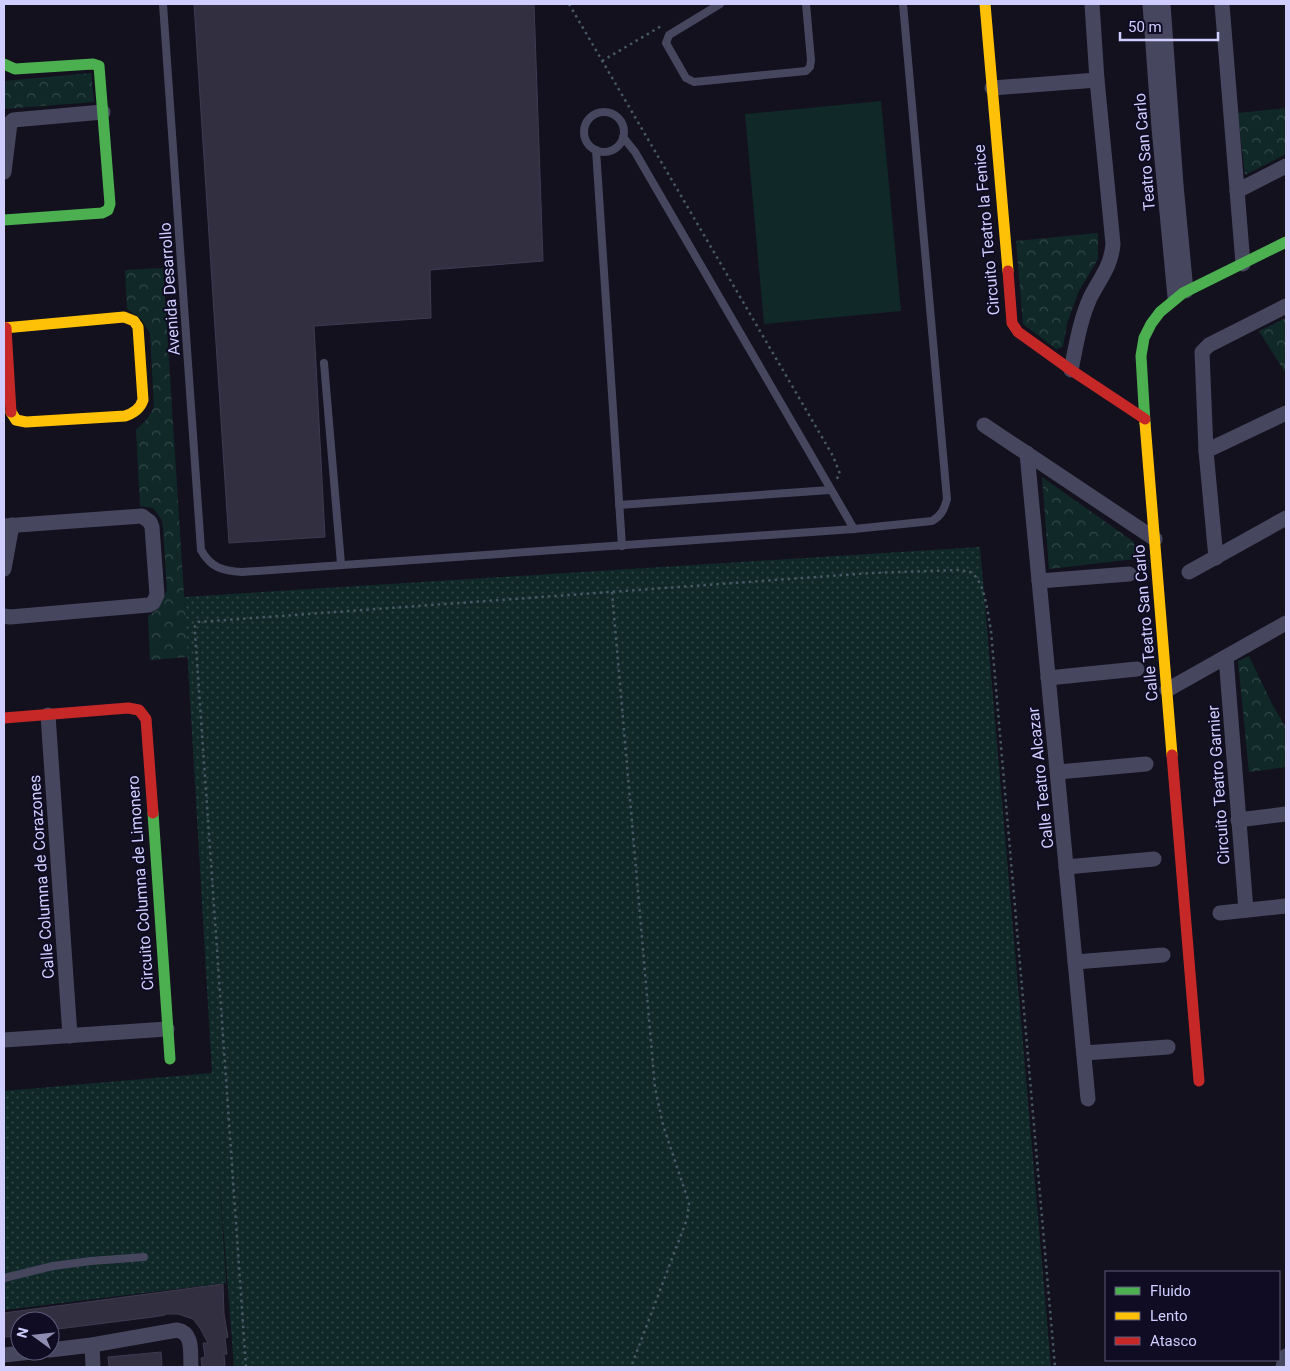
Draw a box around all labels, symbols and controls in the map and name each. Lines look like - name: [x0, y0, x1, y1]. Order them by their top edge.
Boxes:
- scale bar: [1120, 10, 1218, 42]
- text: 50 m: [1128, 18, 1162, 36]
- street label: Teatro San Carlo: [1130, 92, 1159, 212]
- street label: Circuito Teatro la Fenice: [970, 144, 1003, 316]
- street label: Avenida Desarrollo: [155, 222, 184, 356]
- street label: Calle Teatro San Carlo: [1129, 544, 1162, 702]
- street label: Circuito Teatro Garnier: [1203, 704, 1234, 865]
- street label: Calle Teatro Alcazar: [1024, 706, 1057, 850]
- street label: Calle Columna de Corazones: [25, 774, 58, 980]
- street label: Circuito Columna de Limonero: [124, 775, 157, 991]
- legend: [1105, 1271, 1280, 1361]
- text: Fluido: [1150, 1282, 1191, 1300]
- text: Lento: [1150, 1307, 1188, 1325]
- north arrow: [10, 1311, 60, 1361]
- text: N: [13, 1326, 31, 1339]
- text: Atasco: [1150, 1332, 1197, 1350]

